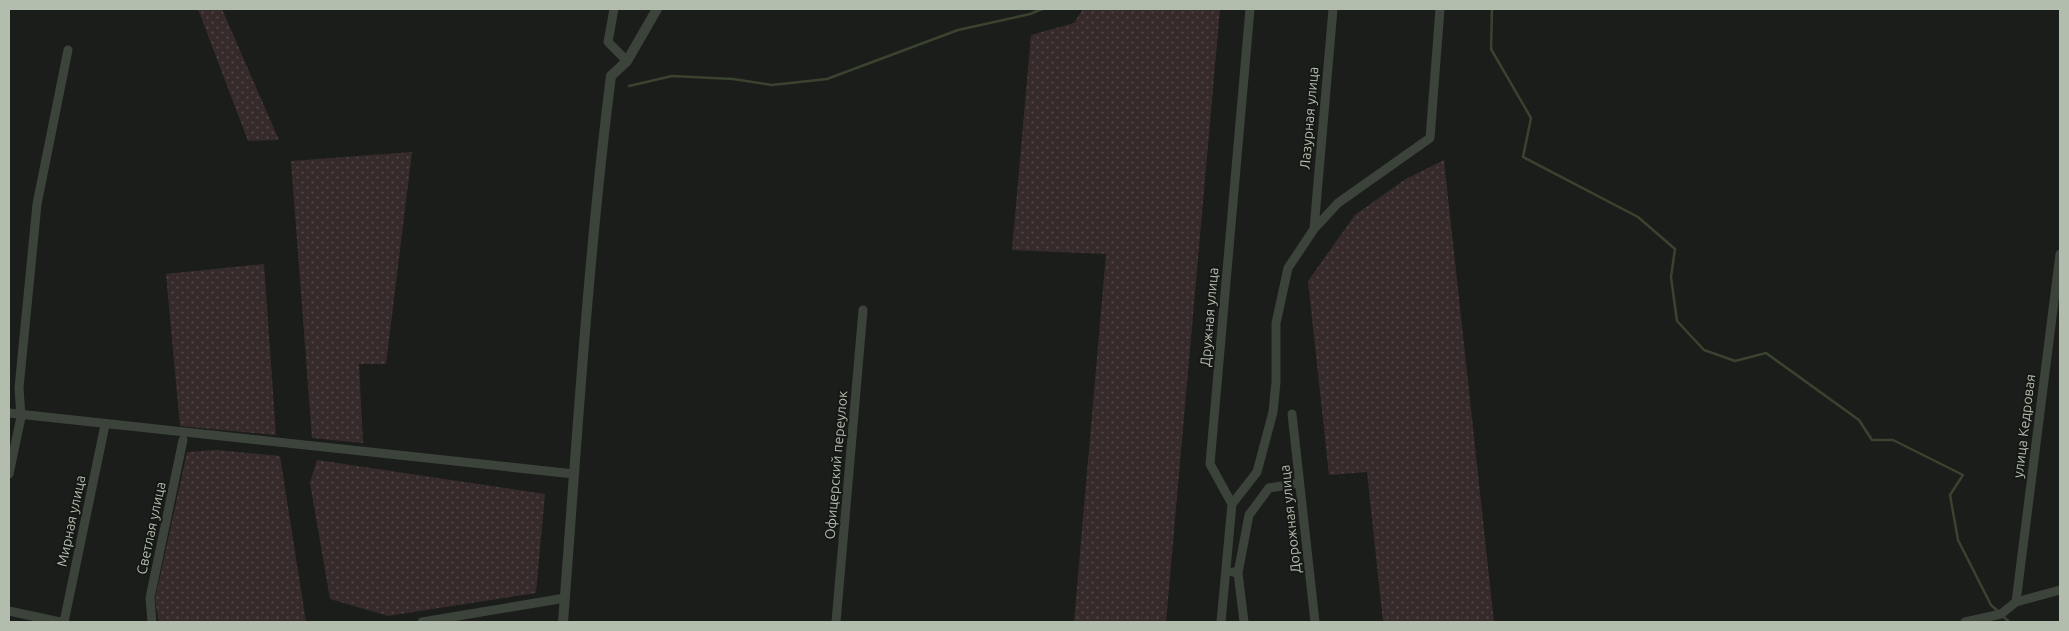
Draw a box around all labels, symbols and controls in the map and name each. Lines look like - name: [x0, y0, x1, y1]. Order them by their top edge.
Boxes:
- street label: Лазурная улица: [1297, 66, 1321, 170]
- street label: Дружная улица: [1197, 267, 1221, 367]
- street label: улица Кедровая: [2010, 373, 2038, 479]
- street label: Офицерский переулок: [822, 390, 850, 540]
- street label: Дорожная улица: [1276, 464, 1304, 574]
- street label: Мирная улица: [53, 474, 89, 568]
- street label: Светлая улица: [133, 480, 169, 576]

